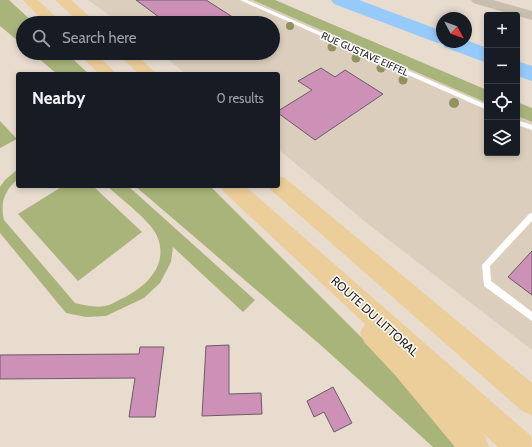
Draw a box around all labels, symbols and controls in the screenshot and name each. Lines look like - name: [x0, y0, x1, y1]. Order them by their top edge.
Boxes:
- north arrow: [436, 12, 472, 48]
- map controls: [484, 12, 520, 156]
- button: +: [484, 12, 520, 48]
- search box: [16, 16, 280, 60]
- icon: search: [30, 27, 52, 49]
- text: Search here: [62, 29, 137, 47]
- street label: RUE GUSTAVE EIFFEL: [319, 29, 411, 79]
- button: −: [484, 48, 520, 84]
- button: locate: [484, 84, 520, 120]
- text: Nearby: [32, 88, 85, 108]
- text: 0 results: [216, 90, 264, 106]
- button: layers: [484, 120, 520, 156]
- street label: ROUTE DU LITTORAL: [328, 273, 422, 359]

